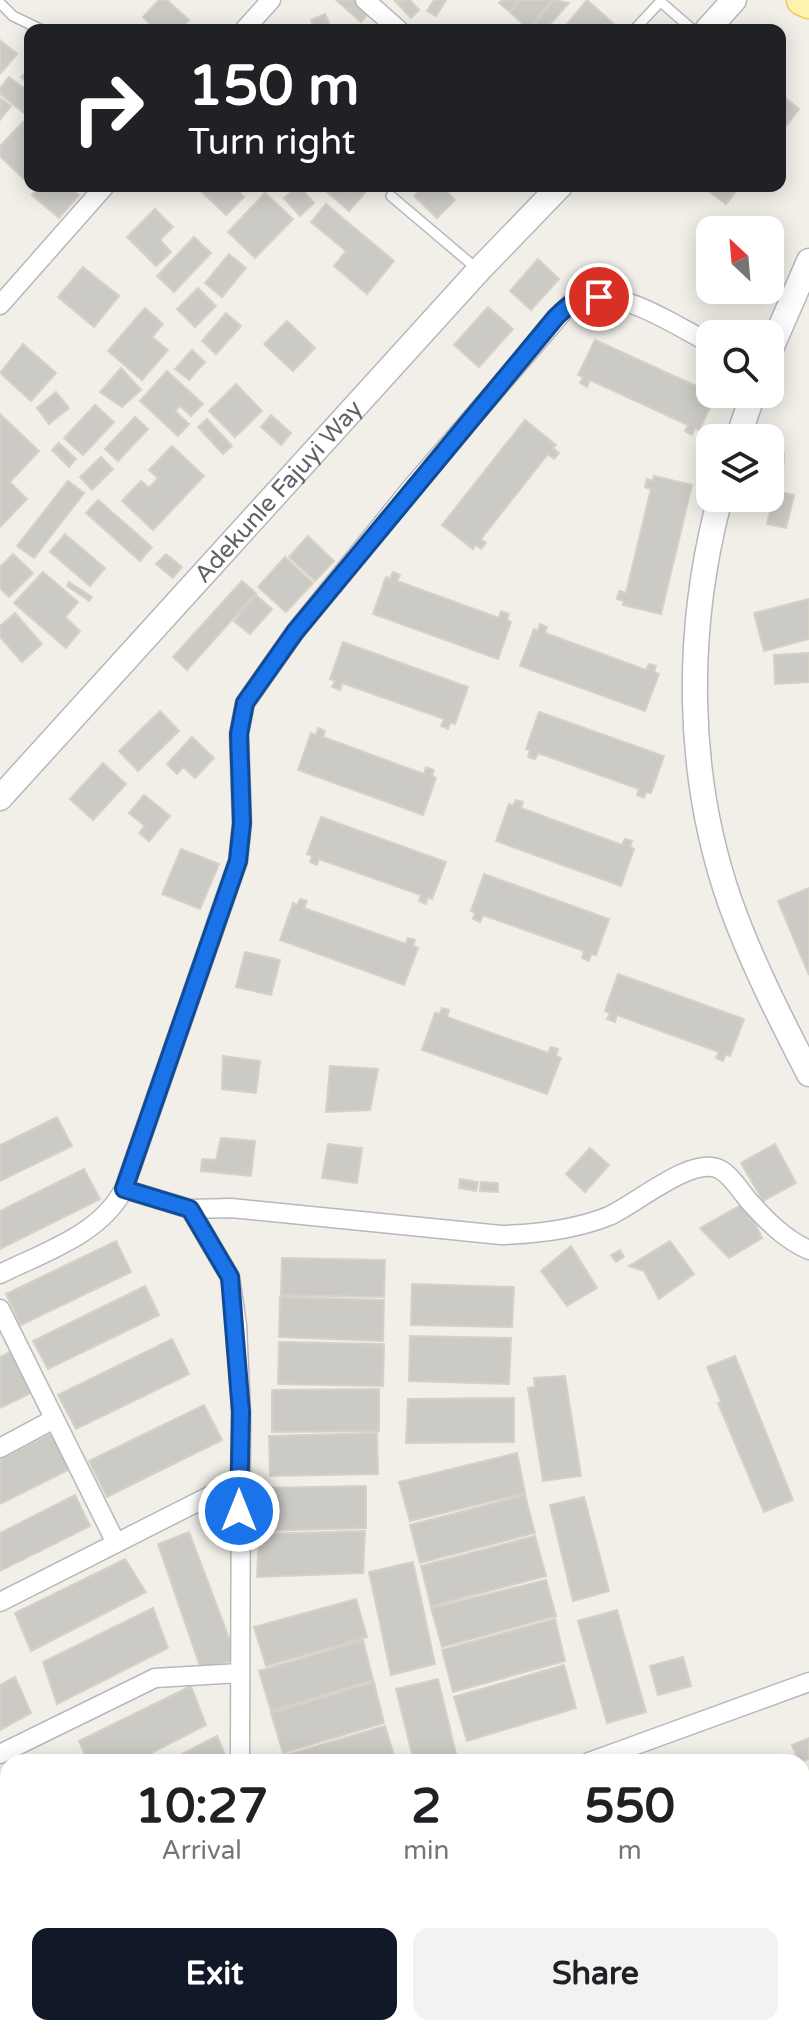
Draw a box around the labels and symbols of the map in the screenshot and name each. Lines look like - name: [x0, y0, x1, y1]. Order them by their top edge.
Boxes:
- north arrow: [696, 216, 784, 304]
- pin: [565, 263, 633, 331]
- street label: Adekunle Fajuyi Way: [188, 394, 368, 589]
- position arrow: [197, 1469, 281, 1553]

